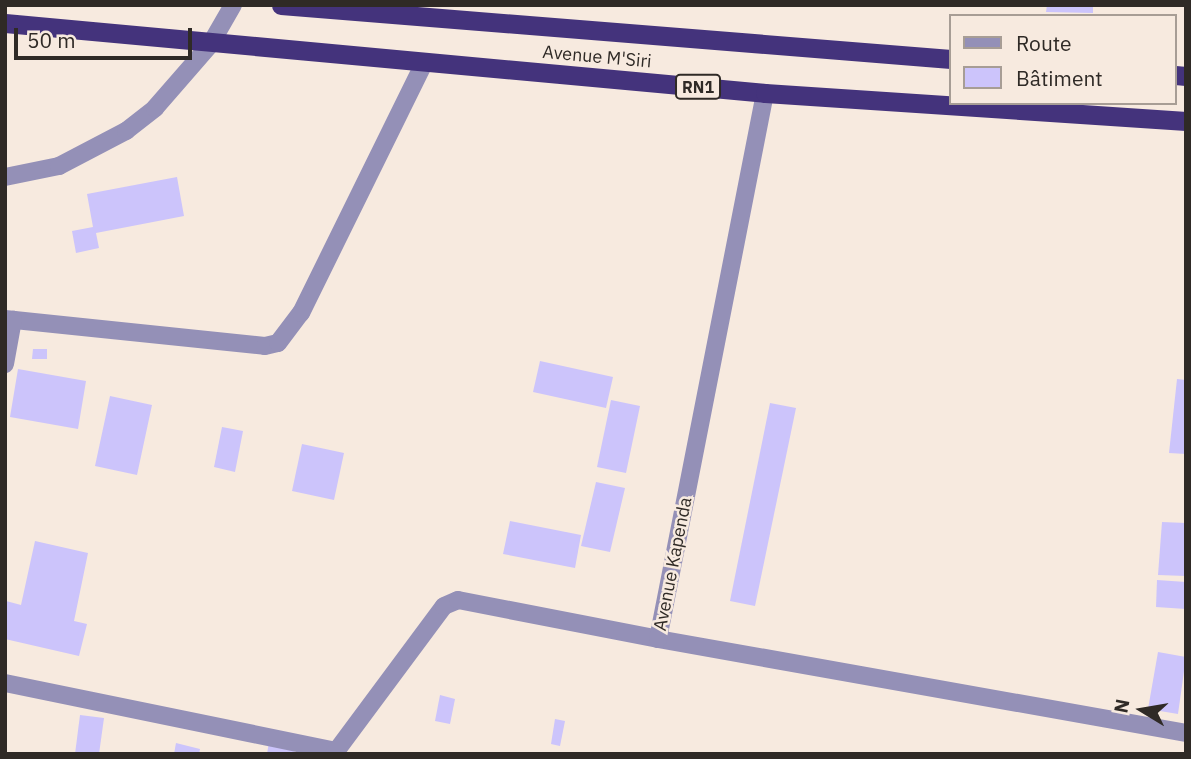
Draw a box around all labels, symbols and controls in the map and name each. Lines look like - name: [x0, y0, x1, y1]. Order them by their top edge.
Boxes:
- scale bar: [18, 14, 196, 58]
- legend: [950, 14, 1177, 105]
- text: 50 m: [27, 26, 76, 54]
- text: Route: [1016, 29, 1072, 57]
- street label: Avenue M'Siri: [542, 41, 652, 73]
- text: Bâtiment: [1016, 64, 1103, 92]
- road number: RN1: [674, 74, 722, 100]
- street label: Avenue Kapenda: [649, 495, 697, 633]
- north arrow: [1107, 675, 1177, 745]
- text: N: [1108, 697, 1134, 715]

